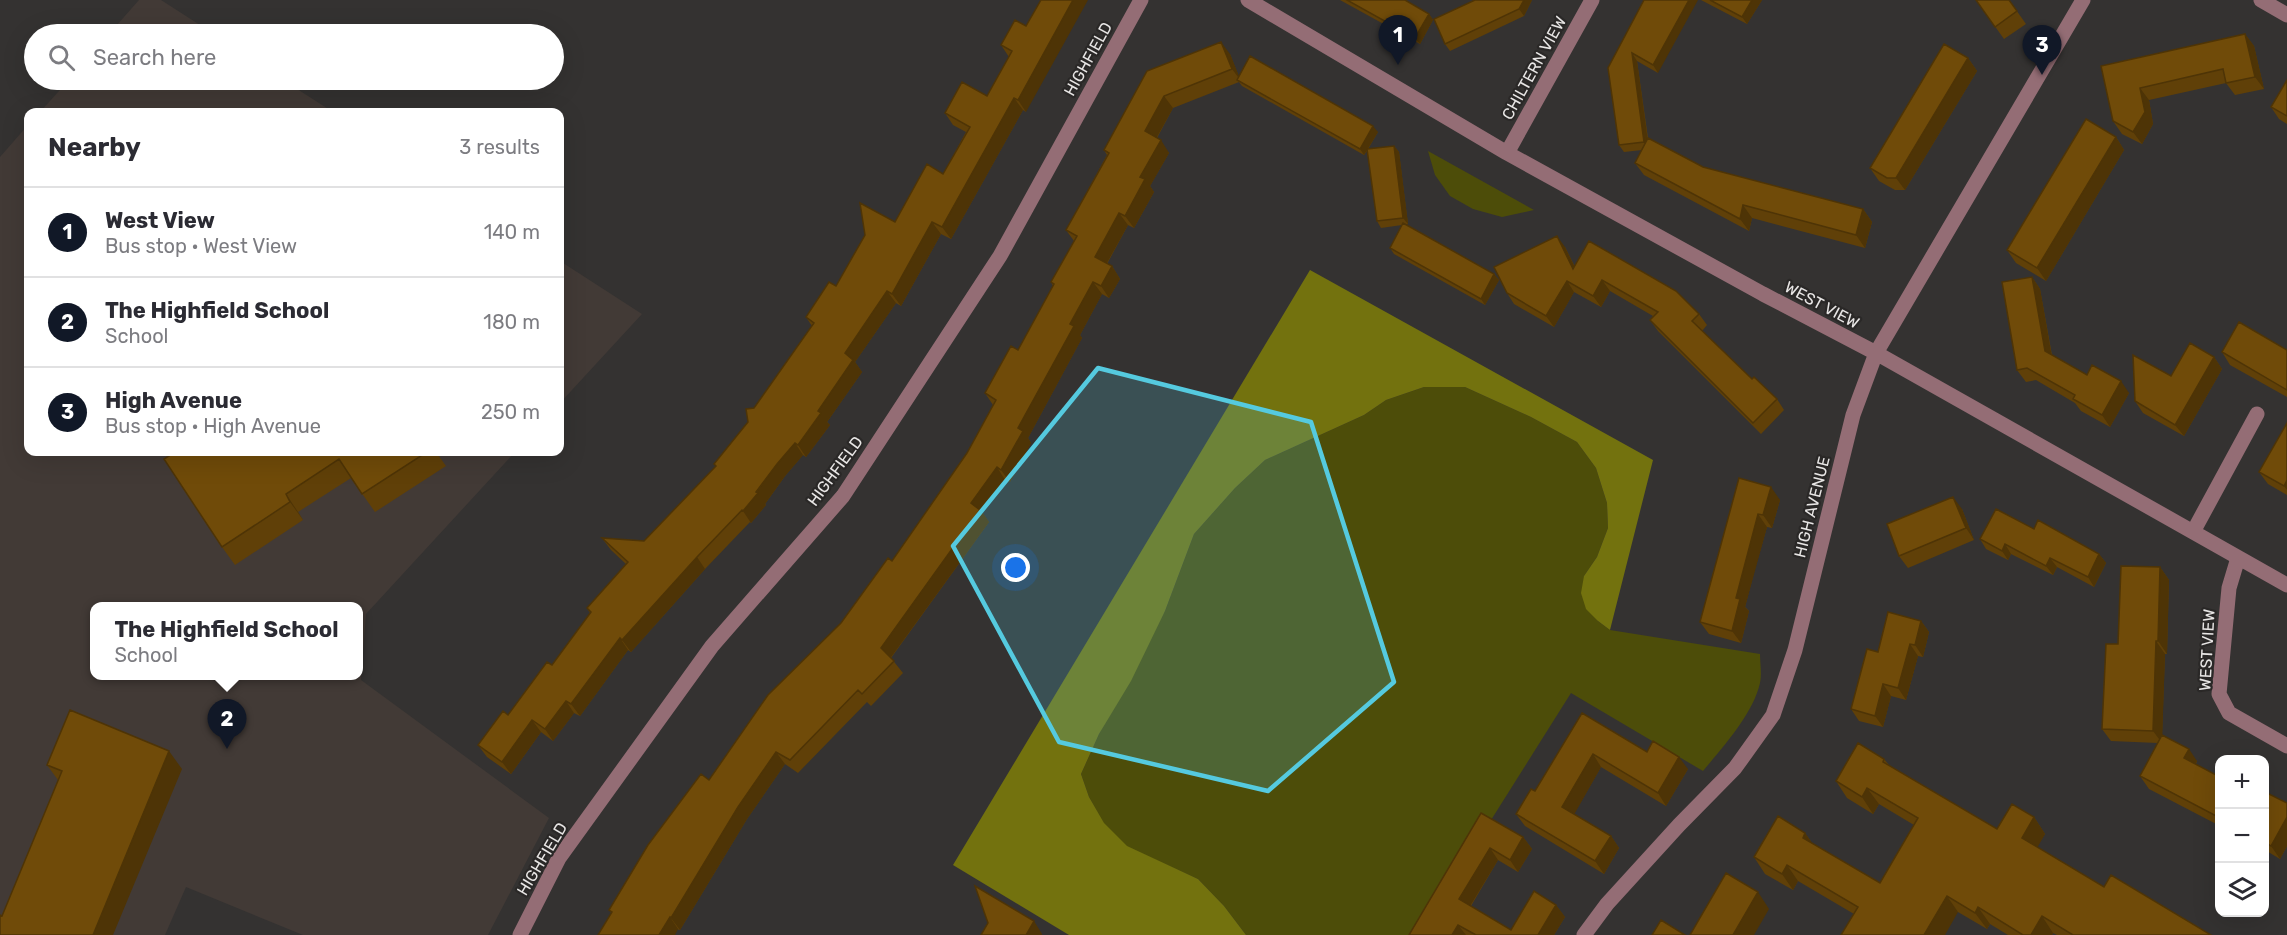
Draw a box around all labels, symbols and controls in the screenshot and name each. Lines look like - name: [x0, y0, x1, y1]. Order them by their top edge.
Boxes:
- street label: CHILTERN VIEW: [1498, 13, 1570, 123]
- pin: 1: [1378, 16, 1418, 65]
- street label: HIGHFIELD: [1060, 19, 1116, 99]
- search box: [24, 24, 564, 90]
- pin: 3: [2022, 26, 2062, 75]
- icon: search: [45, 41, 78, 74]
- text: Search here: [93, 44, 216, 71]
- text: Nearby: [48, 132, 141, 163]
- text: 3 results: [459, 135, 540, 159]
- text: West View: [105, 207, 215, 234]
- text: 1: [63, 220, 72, 244]
- text: 140 m: [484, 220, 540, 244]
- text: Bus stop · West View: [105, 234, 297, 258]
- street label: WEST VIEW: [1781, 277, 1863, 333]
- text: The Highfield School: [105, 297, 329, 324]
- text: 2: [61, 310, 74, 334]
- text: 180 m: [483, 310, 540, 334]
- text: School: [105, 324, 168, 348]
- text: High Avenue: [105, 387, 242, 414]
- text: 3: [61, 400, 74, 424]
- text: 250 m: [481, 400, 540, 424]
- text: Bus stop · High Avenue: [105, 414, 321, 438]
- street label: HIGHFIELD: [803, 432, 867, 510]
- street label: HIGH AVENUE: [1790, 454, 1834, 560]
- your location: [1001, 553, 1030, 582]
- popup: [90, 602, 363, 680]
- street label: WEST VIEW: [2195, 608, 2219, 691]
- text: The Highfield School: [114, 616, 339, 643]
- text: School: [114, 643, 178, 667]
- pin: 2: [208, 700, 246, 749]
- map controls: [2215, 755, 2269, 917]
- button: +: [2215, 755, 2269, 809]
- button: −: [2215, 809, 2269, 863]
- street label: HIGHFIELD: [513, 819, 571, 899]
- button: layers: [2215, 863, 2269, 917]

